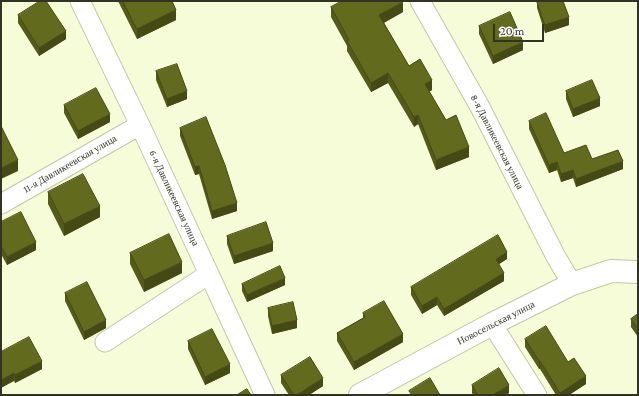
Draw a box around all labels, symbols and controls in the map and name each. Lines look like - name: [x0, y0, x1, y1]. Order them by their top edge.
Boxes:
- scale bar: [495, 16, 546, 42]
- text: 20 m: [500, 24, 524, 38]
- street label: 8-я Давликеевская улица: [468, 93, 526, 191]
- street label: 11-я Давликеевская улица: [21, 132, 119, 196]
- street label: 6-я Давликеевская улица: [147, 148, 201, 248]
- street label: Новосельская улица: [455, 298, 537, 348]

